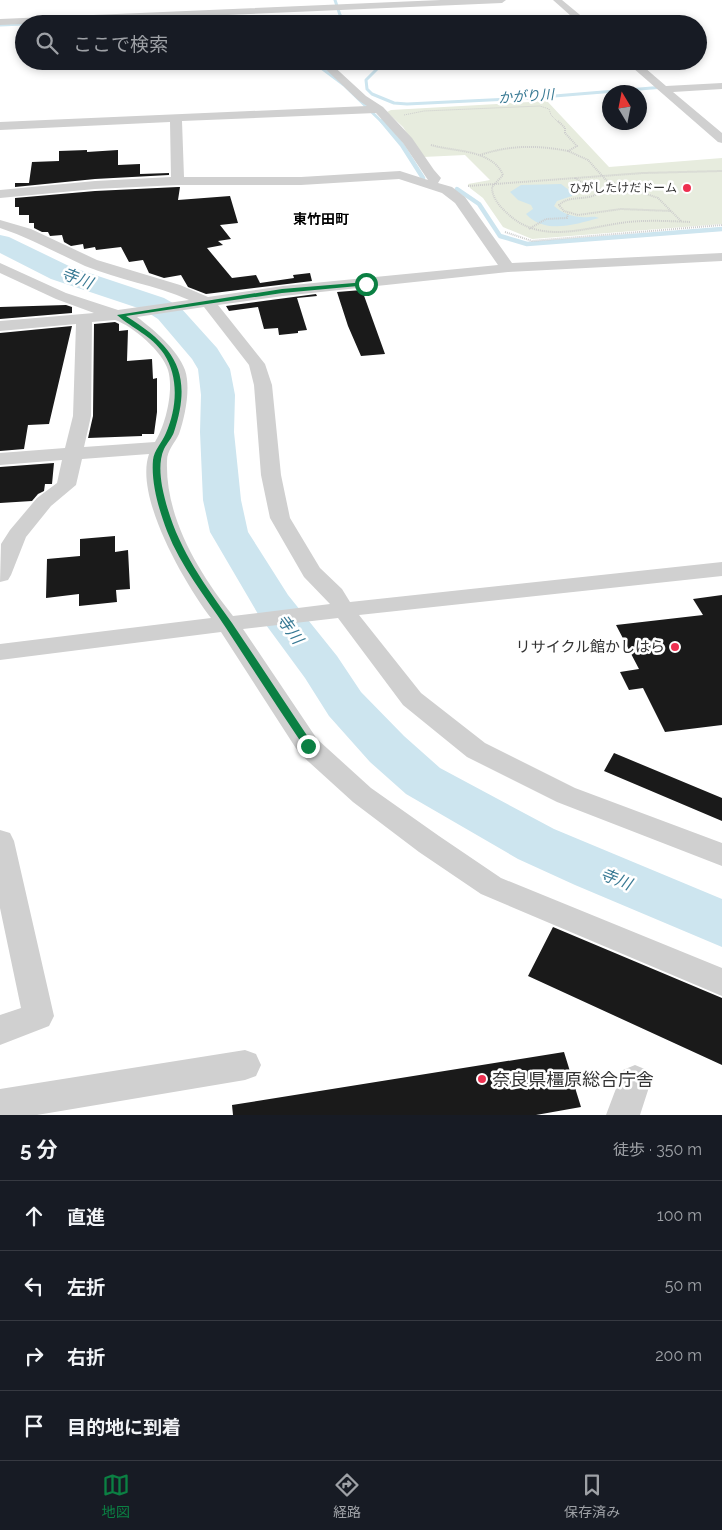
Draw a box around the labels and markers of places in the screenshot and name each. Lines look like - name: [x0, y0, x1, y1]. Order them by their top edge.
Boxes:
- place label: ひがしたけだドーム: [569, 181, 677, 195]
- marker: ひがしたけだドーム: [681, 182, 693, 194]
- place label: リサイクル館かしはら: [516, 638, 665, 656]
- marker: リサイクル館かしはら: [669, 641, 681, 653]
- place label: 奈良県橿原総合庁舎: [492, 1069, 654, 1090]
- marker: 奈良県橿原総合庁舎: [476, 1073, 488, 1085]

